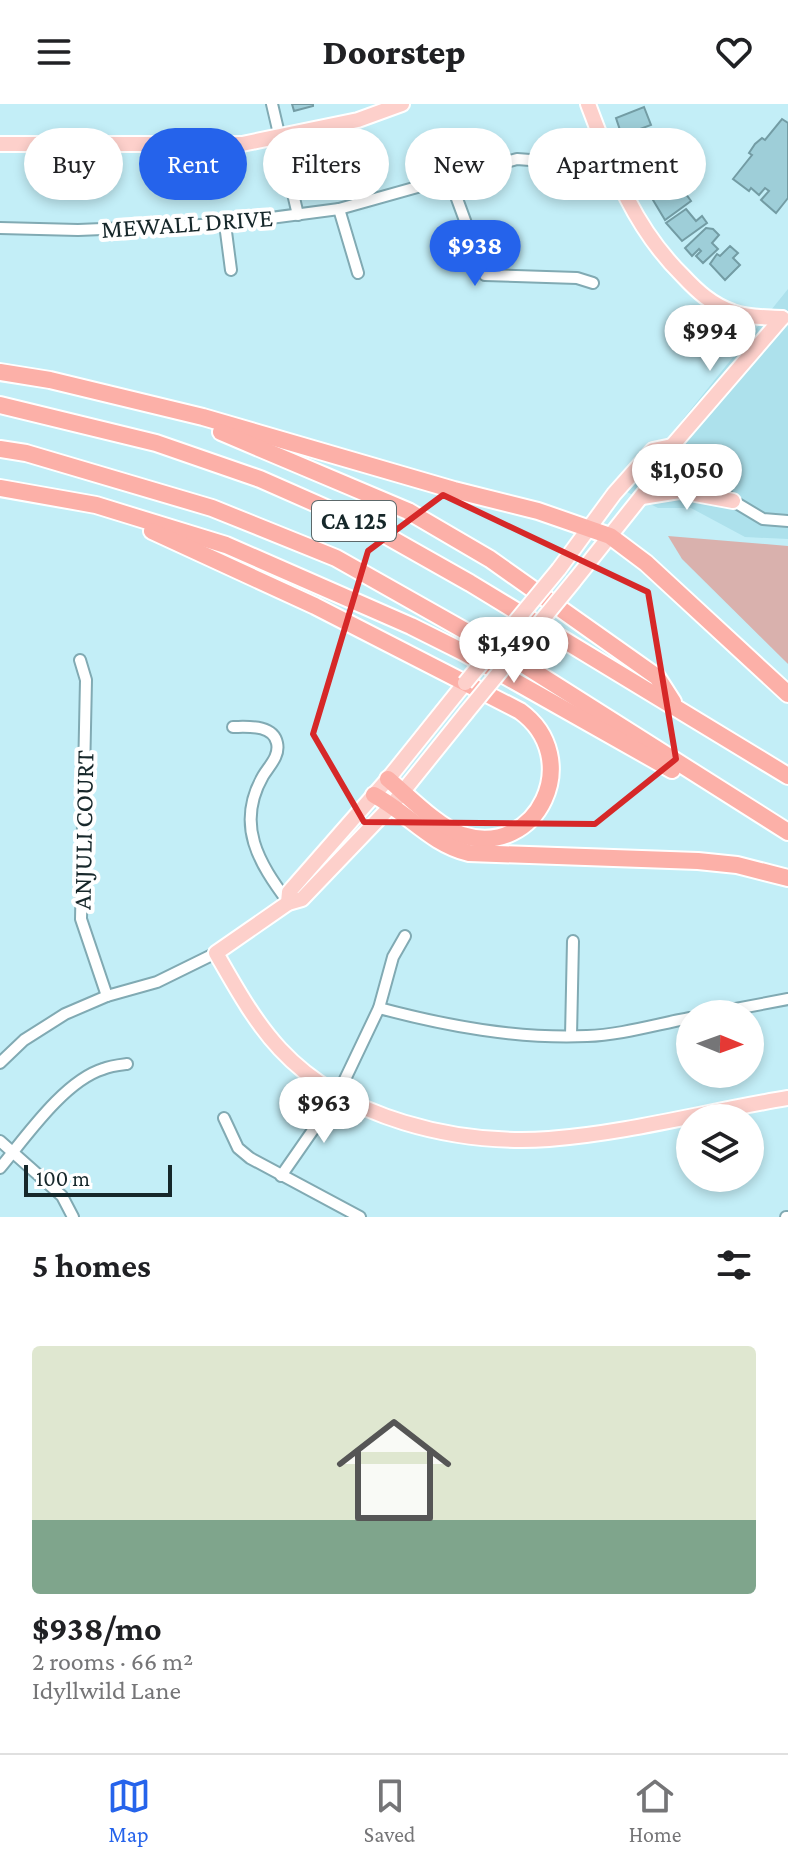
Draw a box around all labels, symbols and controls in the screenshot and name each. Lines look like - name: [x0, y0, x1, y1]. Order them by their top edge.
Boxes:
- icon: menu: [32, 30, 76, 74]
- icon: heart: [712, 30, 756, 74]
- text: Doorstep: [322, 32, 466, 72]
- chip: Buy: [24, 128, 123, 200]
- chip: Rent: [139, 128, 247, 200]
- chip: Filters: [263, 128, 389, 200]
- chip: New: [405, 128, 512, 200]
- chip: Apartment: [528, 128, 706, 200]
- street label: MEWALL DRIVE: [100, 203, 274, 244]
- pin: $938: [428, 220, 522, 288]
- text: $938: [448, 231, 502, 260]
- pin: $994: [663, 305, 757, 373]
- text: $994: [683, 316, 737, 345]
- pin: $1,050: [622, 444, 752, 512]
- text: $1,050: [650, 455, 724, 484]
- road number: CA 125: [312, 501, 396, 541]
- pin: $1,490: [449, 617, 579, 685]
- text: $1,490: [477, 628, 551, 657]
- street label: ANJULI COURT: [68, 750, 99, 910]
- north arrow: [676, 1000, 764, 1088]
- map controls: [676, 1000, 764, 1192]
- pin: $963: [277, 1077, 371, 1145]
- text: $963: [297, 1088, 351, 1117]
- button: layers: [676, 1104, 764, 1192]
- scale bar: [24, 1161, 172, 1197]
- text: 100 m: [36, 1166, 90, 1191]
- icon: filters: [712, 1243, 756, 1287]
- text: 5 homes: [32, 1247, 151, 1284]
- icon: home: [322, 1398, 466, 1542]
- text: $938/mo: [32, 1610, 162, 1647]
- text: 2 rooms · 66 m²: [32, 1647, 193, 1676]
- text: Idyllwild Lane: [32, 1676, 181, 1705]
- tab: Map: [107, 1774, 151, 1847]
- tab: Saved: [364, 1774, 415, 1847]
- tab: Home: [629, 1774, 681, 1847]

